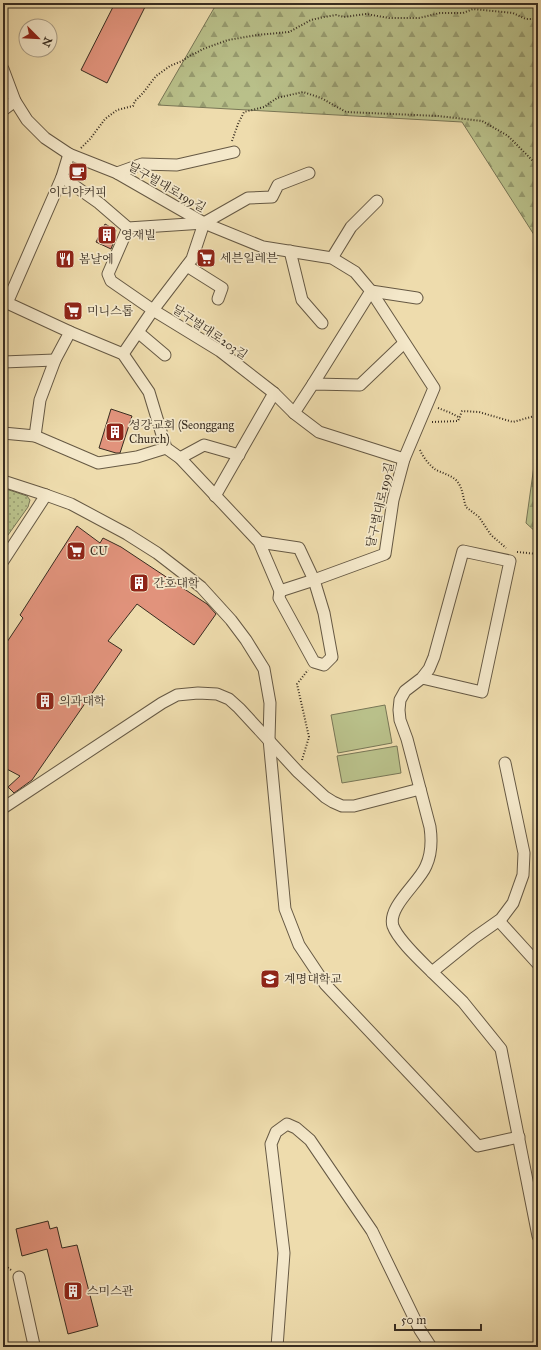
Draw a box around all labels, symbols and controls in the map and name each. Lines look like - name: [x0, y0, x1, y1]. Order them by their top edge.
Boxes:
- north arrow: [18, 18, 58, 58]
- text: N: [39, 35, 55, 49]
- street label: 달구벌대로199길: [126, 159, 208, 215]
- cafe icon: 이디야커피: [67, 161, 89, 183]
- place label: 이디야커피: [49, 185, 107, 199]
- building icon: 영재빌: [96, 224, 118, 246]
- place label: 영재빌: [121, 228, 156, 242]
- supermarket icon: 세븐일레븐: [195, 247, 217, 269]
- restaurant icon: 봄날에: [54, 248, 76, 270]
- place label: 세븐일레븐: [220, 251, 278, 265]
- place label: 봄날에: [79, 252, 114, 266]
- supermarket icon: 미니스톱: [62, 300, 84, 322]
- street label: 달구벌대로203길: [170, 302, 250, 362]
- place label: 미니스톱: [87, 304, 134, 318]
- place label: 성강교회 (Seonggang Church): [129, 418, 235, 446]
- building icon: 성강교회 (Seonggang Church): [104, 421, 126, 443]
- street label: 달구벌대로199길: [363, 461, 397, 549]
- supermarket icon: CU: [65, 540, 87, 562]
- place label: CU: [90, 544, 108, 558]
- building icon: 간호대학: [128, 572, 150, 594]
- place label: 간호대학: [153, 576, 200, 590]
- building icon: 의과대학: [34, 690, 56, 712]
- place label: 의과대학: [59, 694, 106, 708]
- school or university icon: 계명대학교: [259, 968, 281, 990]
- place label: 계명대학교: [284, 972, 342, 986]
- building icon: 스미스관: [62, 1280, 84, 1302]
- place label: 스미스관: [87, 1284, 134, 1298]
- scale bar: [395, 1306, 481, 1332]
- text: 50 m: [401, 1313, 426, 1327]

